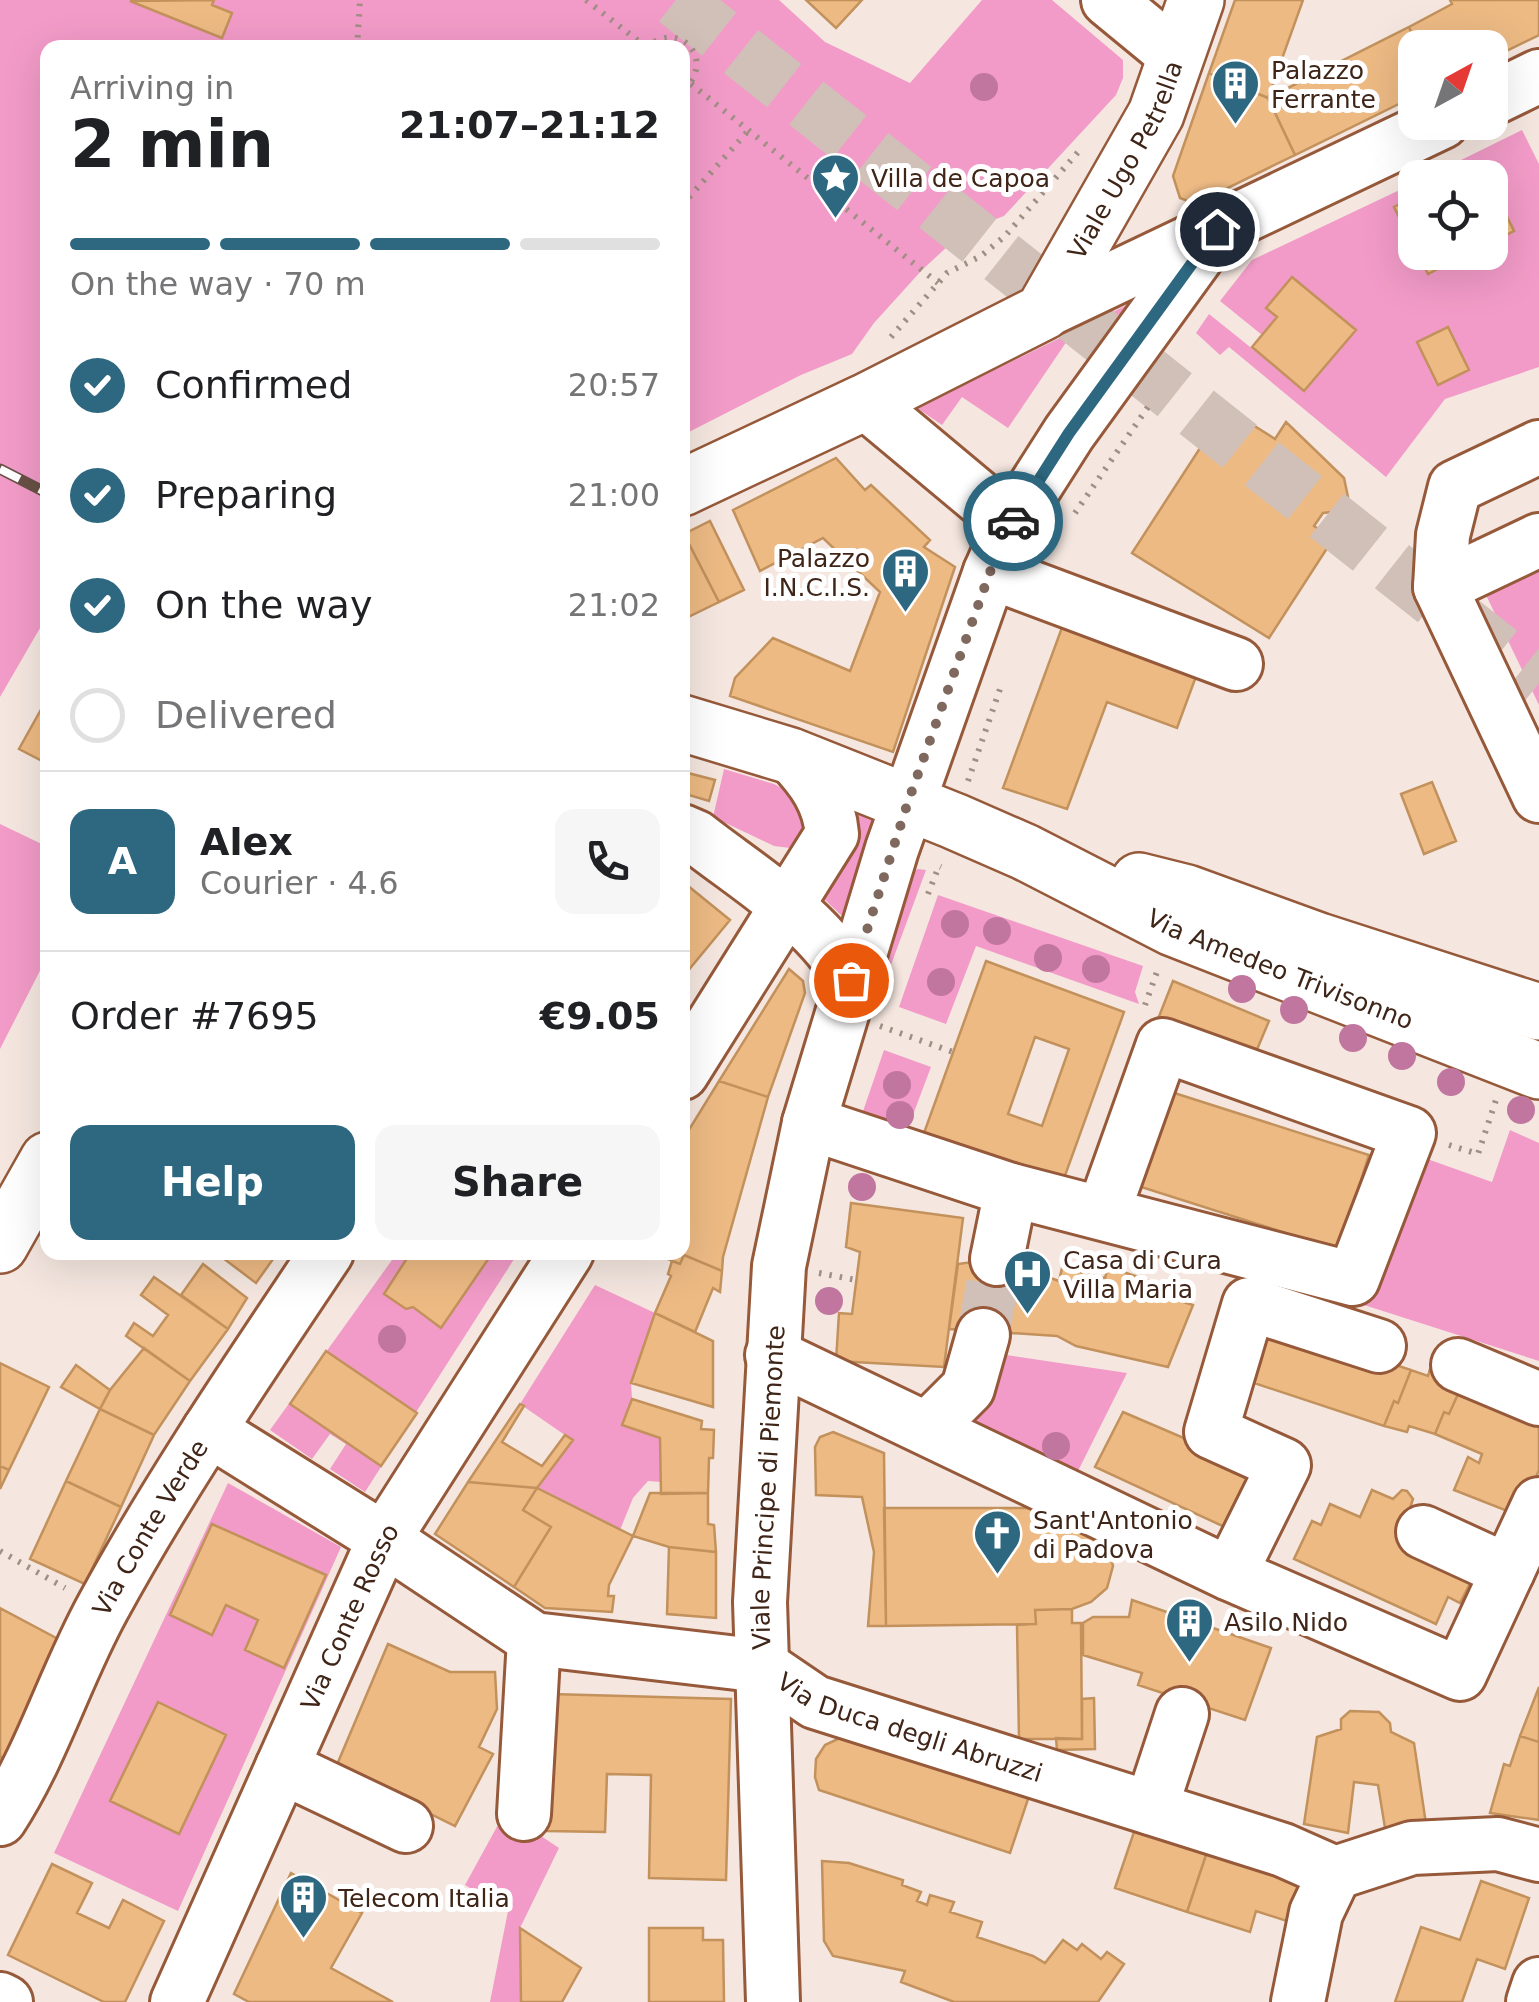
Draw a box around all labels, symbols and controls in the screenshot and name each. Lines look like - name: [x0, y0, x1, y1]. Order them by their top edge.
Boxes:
- north arrow: [1398, 30, 1508, 140]
- map controls: [1398, 30, 1508, 270]
- place label: Palazzo Ferrante: [1271, 56, 1376, 114]
- street label: Viale Ugo Petrella: [1062, 57, 1189, 265]
- building icon: Palazzo Ferrante: [1210, 58, 1262, 126]
- text: Arriving in: [70, 69, 234, 107]
- text: 21:07–21:12: [399, 103, 660, 147]
- text: 2 min: [70, 107, 274, 182]
- place icon: Villa de Capoa: [810, 152, 862, 220]
- button: locate: [1398, 160, 1508, 270]
- place label: Villa de Capoa: [871, 164, 1050, 193]
- pin: [1175, 187, 1260, 272]
- icon: home: [1190, 202, 1245, 257]
- text: On the way · 70 m: [70, 265, 366, 303]
- icon: check: [70, 358, 125, 413]
- text: Confirmed: [155, 363, 352, 407]
- text: 20:57: [568, 366, 660, 404]
- icon: check: [70, 468, 125, 523]
- courier: [963, 471, 1063, 571]
- text: Preparing: [155, 473, 337, 517]
- text: 21:00: [568, 476, 660, 514]
- icon: car: [986, 494, 1041, 549]
- place label: Palazzo I.N.C.I.S.: [763, 544, 870, 602]
- building icon: Palazzo I.N.C.I.S.: [879, 546, 931, 614]
- icon: check: [70, 578, 125, 633]
- text: On the way: [155, 583, 372, 627]
- text: 21:02: [568, 586, 660, 624]
- text: Delivered: [155, 693, 337, 737]
- button: phone: [555, 809, 660, 914]
- text: Alex: [200, 820, 293, 864]
- text: A: [108, 839, 137, 883]
- text: Courier · 4.6: [200, 864, 399, 902]
- street label: Via Amedeo Trivisonno: [1142, 903, 1417, 1035]
- pin: [809, 938, 894, 1023]
- icon: bag: [824, 953, 879, 1008]
- text: Order #7695: [70, 994, 319, 1038]
- text: €9.05: [540, 994, 660, 1038]
- button: Help: [70, 1125, 355, 1240]
- button: Share: [375, 1125, 660, 1240]
- place label: Casa di Cura Villa Maria: [1063, 1246, 1222, 1304]
- hospital icon: Casa di Cura Villa Maria: [1002, 1248, 1054, 1316]
- street label: Viale Principe di Piemonte: [746, 1324, 791, 1650]
- street label: Via Conte Verde: [87, 1434, 214, 1621]
- place label: Sant'Antonio di Padova: [1033, 1506, 1193, 1564]
- church icon: Sant'Antonio di Padova: [972, 1508, 1024, 1576]
- street label: Via Conte Rosso: [295, 1518, 405, 1715]
- building icon: Asilo Nido: [1163, 1596, 1215, 1664]
- place label: Asilo Nido: [1224, 1608, 1348, 1637]
- street label: Via Duca degli Abruzzi: [772, 1667, 1046, 1788]
- building icon: Telecom Italia: [277, 1872, 329, 1940]
- place label: Telecom Italia: [337, 1884, 510, 1913]

